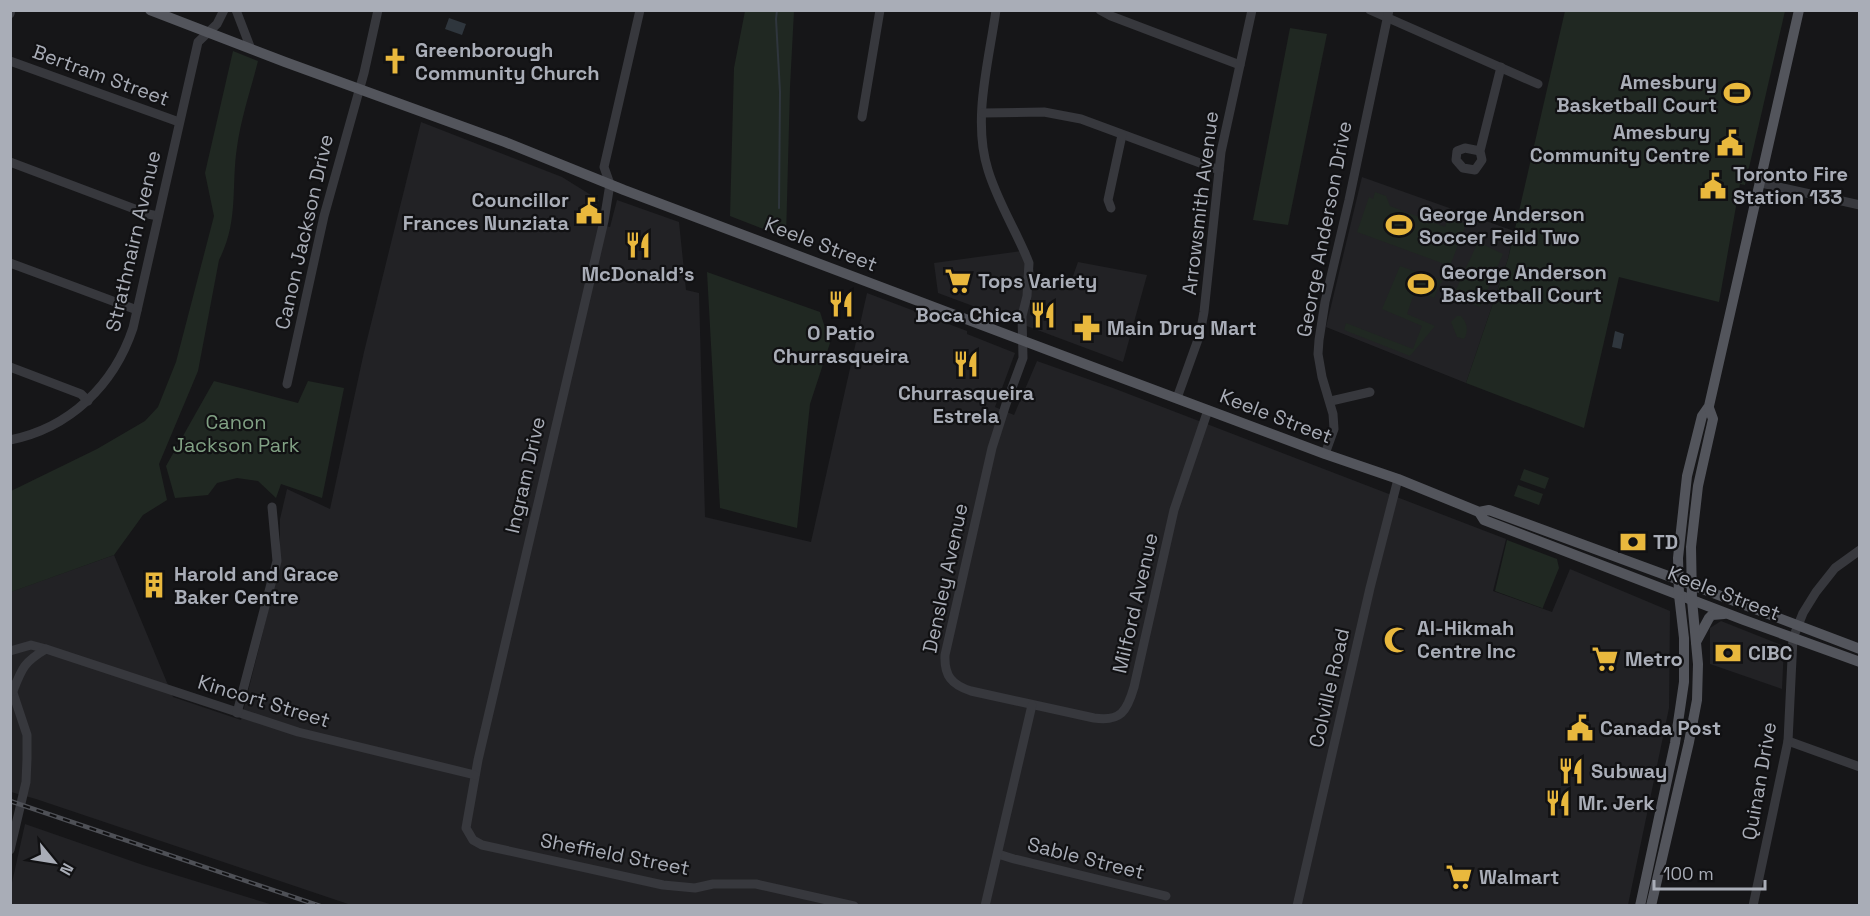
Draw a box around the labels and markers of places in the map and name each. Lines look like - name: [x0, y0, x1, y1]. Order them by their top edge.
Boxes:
- place label: Greenborough Community Church: [415, 37, 600, 86]
- church icon: Greenborough Community Church: [380, 46, 410, 76]
- place label: Amesbury Basketball Court: [1556, 69, 1717, 118]
- sports icon: Amesbury Basketball Court: [1722, 78, 1752, 108]
- place label: Amesbury Community Centre: [1530, 119, 1710, 168]
- public building icon: Amesbury Community Centre: [1715, 128, 1745, 158]
- place label: Toronto Fire Station 133: [1733, 161, 1848, 210]
- public building icon: Toronto Fire Station 133: [1698, 171, 1728, 201]
- place label: Councillor Frances Nunziata: [403, 187, 569, 236]
- public building icon: Councillor Frances Nunziata: [574, 196, 604, 226]
- place label: George Anderson Soccer Feild Two: [1419, 201, 1585, 250]
- sports icon: George Anderson Soccer Feild Two: [1384, 210, 1414, 240]
- restaurant icon: McDonald's: [623, 230, 653, 260]
- place label: George Anderson Basketball Court: [1441, 259, 1607, 308]
- place label: McDonald's: [581, 261, 695, 287]
- supermarket icon: Tops Variety: [943, 266, 973, 296]
- place label: Tops Variety: [978, 268, 1097, 294]
- sports icon: George Anderson Basketball Court: [1406, 269, 1436, 299]
- restaurant icon: O Patio Churrasqueira: [826, 289, 856, 319]
- restaurant icon: Boca Chica: [1028, 300, 1058, 330]
- place label: Boca Chica: [915, 302, 1023, 328]
- pharmacy icon: Main Drug Mart: [1072, 313, 1102, 343]
- place label: Main Drug Mart: [1107, 315, 1257, 341]
- place label: O Patio Churrasqueira: [773, 320, 909, 369]
- restaurant icon: Churrasqueira Estrela: [951, 349, 981, 379]
- place label: Churrasqueira Estrela: [898, 380, 1034, 429]
- bank icon: TD: [1618, 527, 1648, 557]
- place label: TD: [1653, 529, 1678, 555]
- place label: Harold and Grace Baker Centre: [174, 561, 339, 610]
- building icon: Harold and Grace Baker Centre: [139, 570, 169, 600]
- place label: Al-Hikmah Centre Inc: [1417, 615, 1516, 664]
- mosque icon: Al-Hikmah Centre Inc: [1382, 625, 1412, 655]
- bank icon: CIBC: [1713, 638, 1743, 668]
- place label: CIBC: [1748, 640, 1792, 666]
- supermarket icon: Metro: [1590, 644, 1620, 674]
- place label: Metro: [1625, 646, 1683, 672]
- public building icon: Canada Post: [1565, 713, 1595, 743]
- place label: Canada Post: [1600, 715, 1721, 741]
- restaurant icon: Subway: [1556, 756, 1586, 786]
- place label: Subway: [1591, 758, 1667, 784]
- restaurant icon: Mr. Jerk: [1543, 788, 1573, 818]
- place label: Mr. Jerk: [1578, 790, 1655, 816]
- supermarket icon: Walmart: [1444, 862, 1474, 892]
- place label: Walmart: [1479, 864, 1559, 890]

